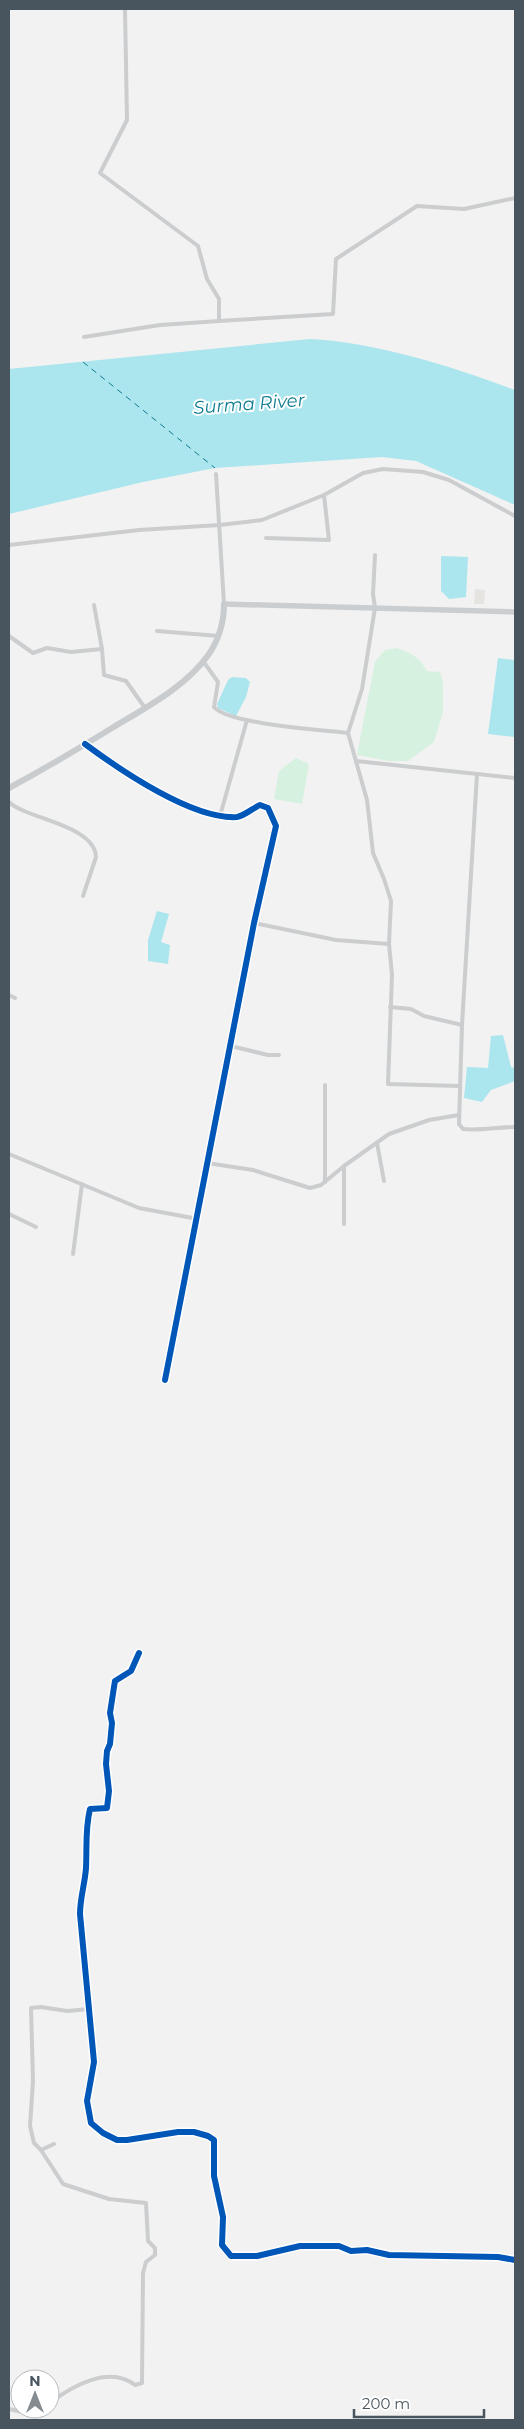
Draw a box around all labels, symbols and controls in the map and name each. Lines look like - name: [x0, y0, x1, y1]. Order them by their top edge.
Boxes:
- water label: Surma River: [193, 389, 306, 419]
- north arrow: [10, 2369, 60, 2419]
- text: N: [29, 2372, 41, 2390]
- scale bar: [354, 2386, 484, 2418]
- text: 200 m: [362, 2394, 410, 2413]

